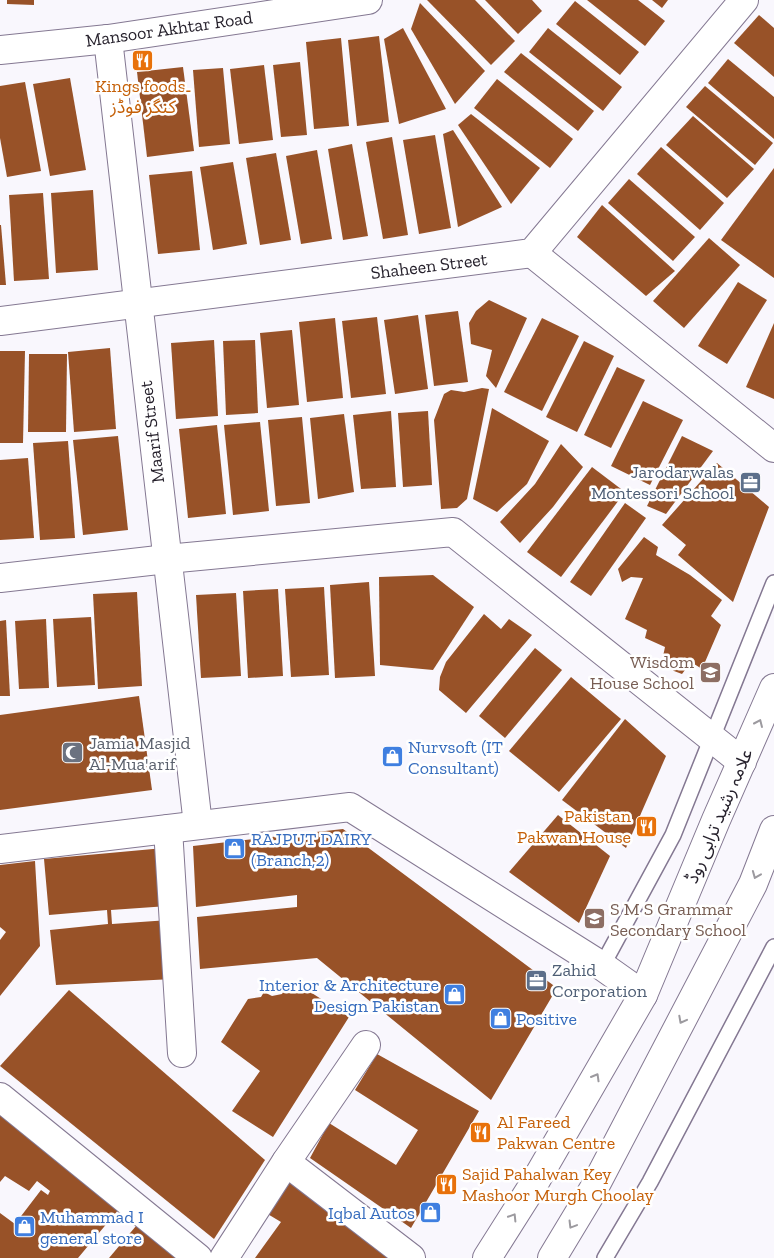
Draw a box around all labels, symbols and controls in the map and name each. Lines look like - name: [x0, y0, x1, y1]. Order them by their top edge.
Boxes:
- street label: Mansoor Akhtar Road: [84, 6, 254, 52]
- restaurant icon: Kings foods۔ کنگز فوڈز: [131, 49, 155, 73]
- place label: Kings foods۔ کنگز فوڈز: [95, 75, 192, 118]
- street label: Shaheen Street: [369, 248, 489, 284]
- street label: Maarif Street: [135, 379, 169, 484]
- place label: Jarodarwalas Montessori School: [591, 461, 734, 504]
- office icon: Jarodarwalas Montessori School: [738, 470, 762, 494]
- place label: Wisdom House School: [590, 651, 694, 694]
- school or university icon: Wisdom House School: [698, 660, 722, 684]
- one-way arrow: [752, 719, 763, 728]
- place label: Jamia Masjid Al-Mua'arif: [89, 732, 191, 775]
- place label: Nurvsoft (IT Consultant): [408, 736, 503, 779]
- mosque icon: Jamia Masjid Al-Mua'arif: [61, 741, 85, 765]
- shop icon: Nurvsoft (IT Consultant): [380, 745, 404, 769]
- street label: علامہ رشید ترابی روڈ: [681, 745, 757, 887]
- place label: Pakistan Pakwan House: [517, 805, 632, 848]
- restaurant icon: Pakistan Pakwan House: [635, 814, 659, 838]
- place label: RAJPUT DAIRY (Branch,2): [251, 828, 372, 871]
- shop icon: RAJPUT DAIRY (Branch,2): [223, 837, 247, 861]
- one-way arrow: [752, 870, 762, 879]
- place label: S M S Grammar Secondary School: [610, 898, 746, 941]
- school or university icon: S M S Grammar Secondary School: [582, 907, 606, 931]
- place label: Zahid Corporation: [552, 959, 648, 1002]
- office icon: Zahid Corporation: [524, 968, 548, 992]
- place label: Interior & Architecture Design Pakistan: [259, 974, 440, 1017]
- shop icon: Interior & Architecture Design Pakistan: [443, 983, 467, 1007]
- shop icon: Positive: [488, 1007, 512, 1031]
- place label: Positive: [516, 1008, 577, 1030]
- one-way arrow: [678, 1014, 688, 1023]
- one-way arrow: [590, 1073, 600, 1082]
- place label: Al Fareed Pakwan Centre: [497, 1111, 615, 1154]
- restaurant icon: Al Fareed Pakwan Centre: [469, 1120, 493, 1144]
- place label: Sajid Pahalwan Key Mashoor Murgh Choolay: [462, 1163, 654, 1206]
- restaurant icon: Sajid Pahalwan Key Mashoor Murgh Choolay: [434, 1172, 458, 1196]
- shop icon: Iqbal Autos: [419, 1201, 443, 1225]
- place label: Iqbal Autos: [328, 1202, 415, 1224]
- place label: Muhammad I general store: [40, 1206, 144, 1249]
- one-way arrow: [507, 1213, 517, 1222]
- shop icon: Muhammad I general store: [12, 1215, 36, 1239]
- one-way arrow: [569, 1219, 579, 1228]

